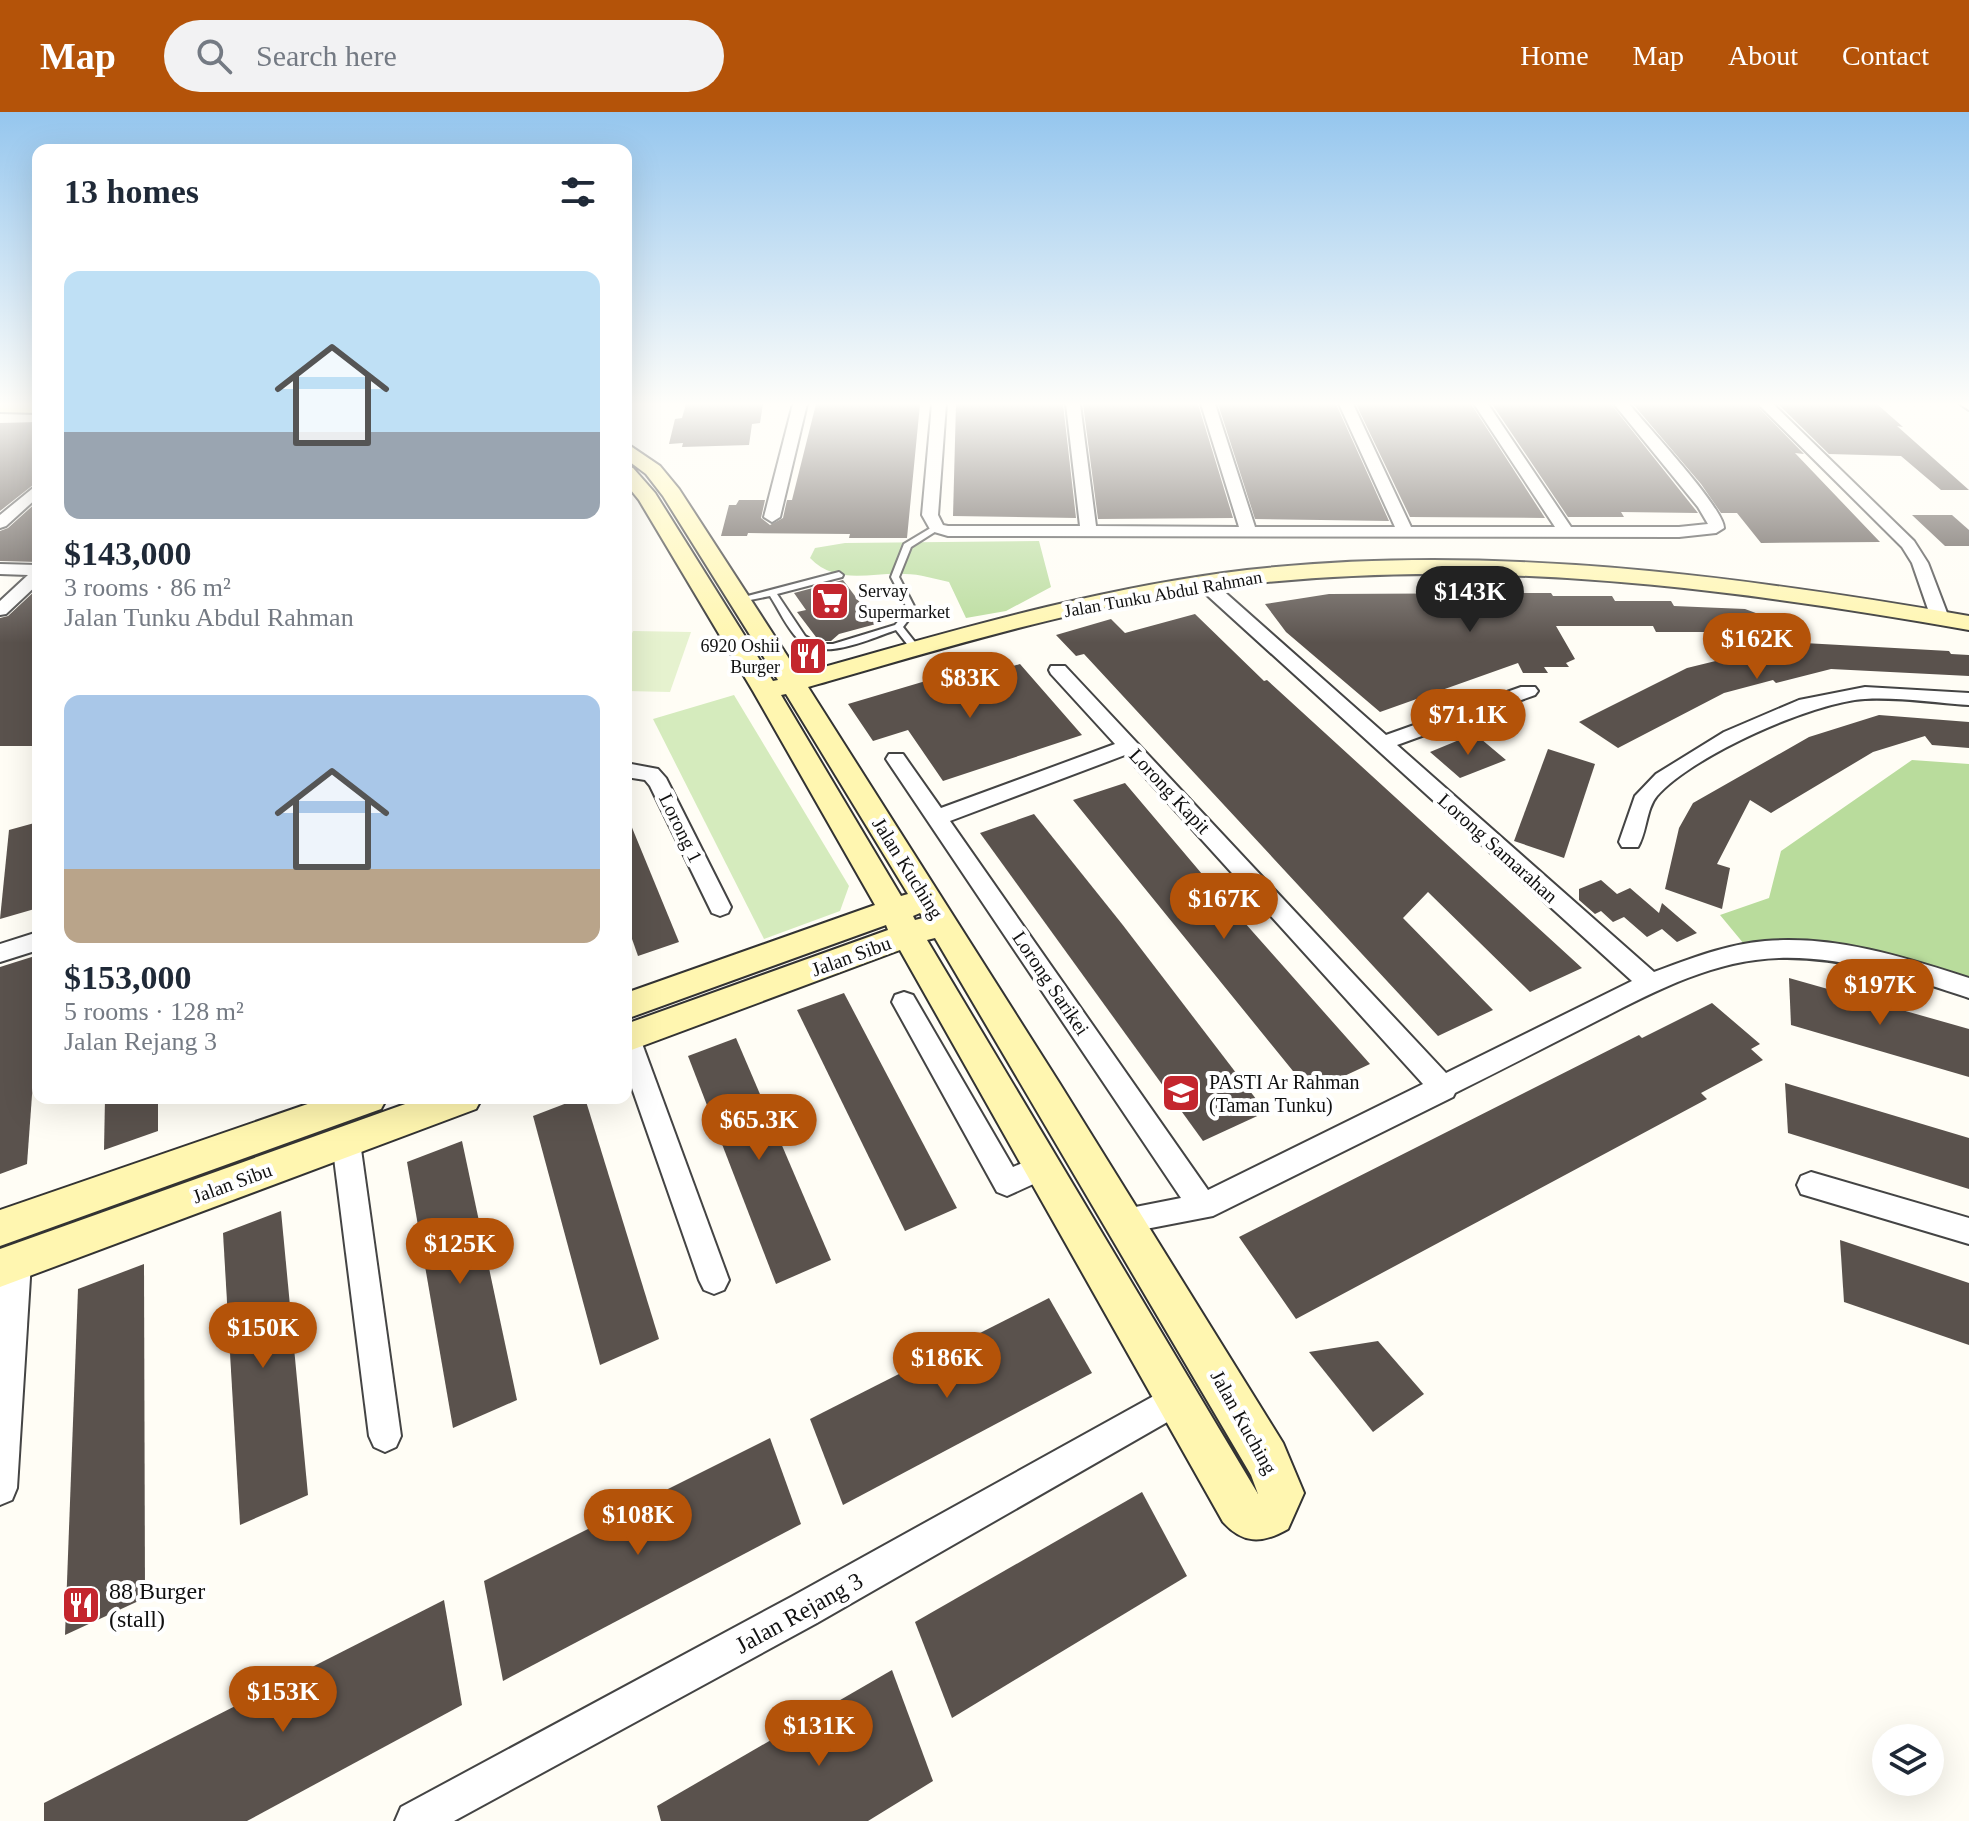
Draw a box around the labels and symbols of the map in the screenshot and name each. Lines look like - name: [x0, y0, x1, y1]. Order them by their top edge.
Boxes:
- pin: $143K: [1414, 566, 1526, 634]
- street label: Jalan Tunku Abdul Rahman: [1063, 567, 1263, 621]
- supermarket icon: Servay Supermarket: [809, 580, 851, 622]
- place label: Servay Supermarket: [858, 581, 950, 622]
- pin: $162K: [1701, 613, 1813, 681]
- restaurant icon: 6920 Oshii Burger: [787, 635, 829, 677]
- place label: 6920 Oshii Burger: [700, 636, 780, 677]
- pin: $83K: [923, 652, 1017, 720]
- pin: $71.1K: [1403, 689, 1533, 757]
- street label: Lorong Kapit: [1124, 744, 1215, 839]
- street label: Lorong Samarahan: [1433, 789, 1562, 908]
- street label: Lorong 1: [654, 790, 707, 866]
- street label: Jalan Kuching: [867, 813, 948, 923]
- pin: $167K: [1168, 873, 1280, 941]
- street label: Lorong Sarikei: [1007, 927, 1094, 1040]
- street label: Jalan Sibu: [808, 932, 894, 980]
- pin: $197K: [1824, 959, 1936, 1027]
- place label: PASTI Ar Rahman (Taman Tunku): [1209, 1071, 1359, 1117]
- school or university icon: PASTI Ar Rahman (Taman Tunku): [1160, 1072, 1202, 1114]
- pin: $65.3K: [694, 1094, 824, 1162]
- street label: Jalan Sibu: [189, 1159, 275, 1207]
- pin: $125K: [404, 1218, 516, 1286]
- pin: $150K: [207, 1302, 319, 1370]
- pin: $186K: [891, 1332, 1003, 1400]
- street label: Jalan Kuching: [1206, 1366, 1281, 1478]
- pin: $108K: [582, 1489, 694, 1557]
- street label: Jalan Rejang 3: [731, 1567, 867, 1659]
- place label: 88 Burger (stall): [109, 1578, 205, 1632]
- restaurant icon: 88 Burger (stall): [60, 1584, 102, 1626]
- pin: $153K: [227, 1666, 339, 1734]
- pin: $131K: [763, 1700, 875, 1768]

